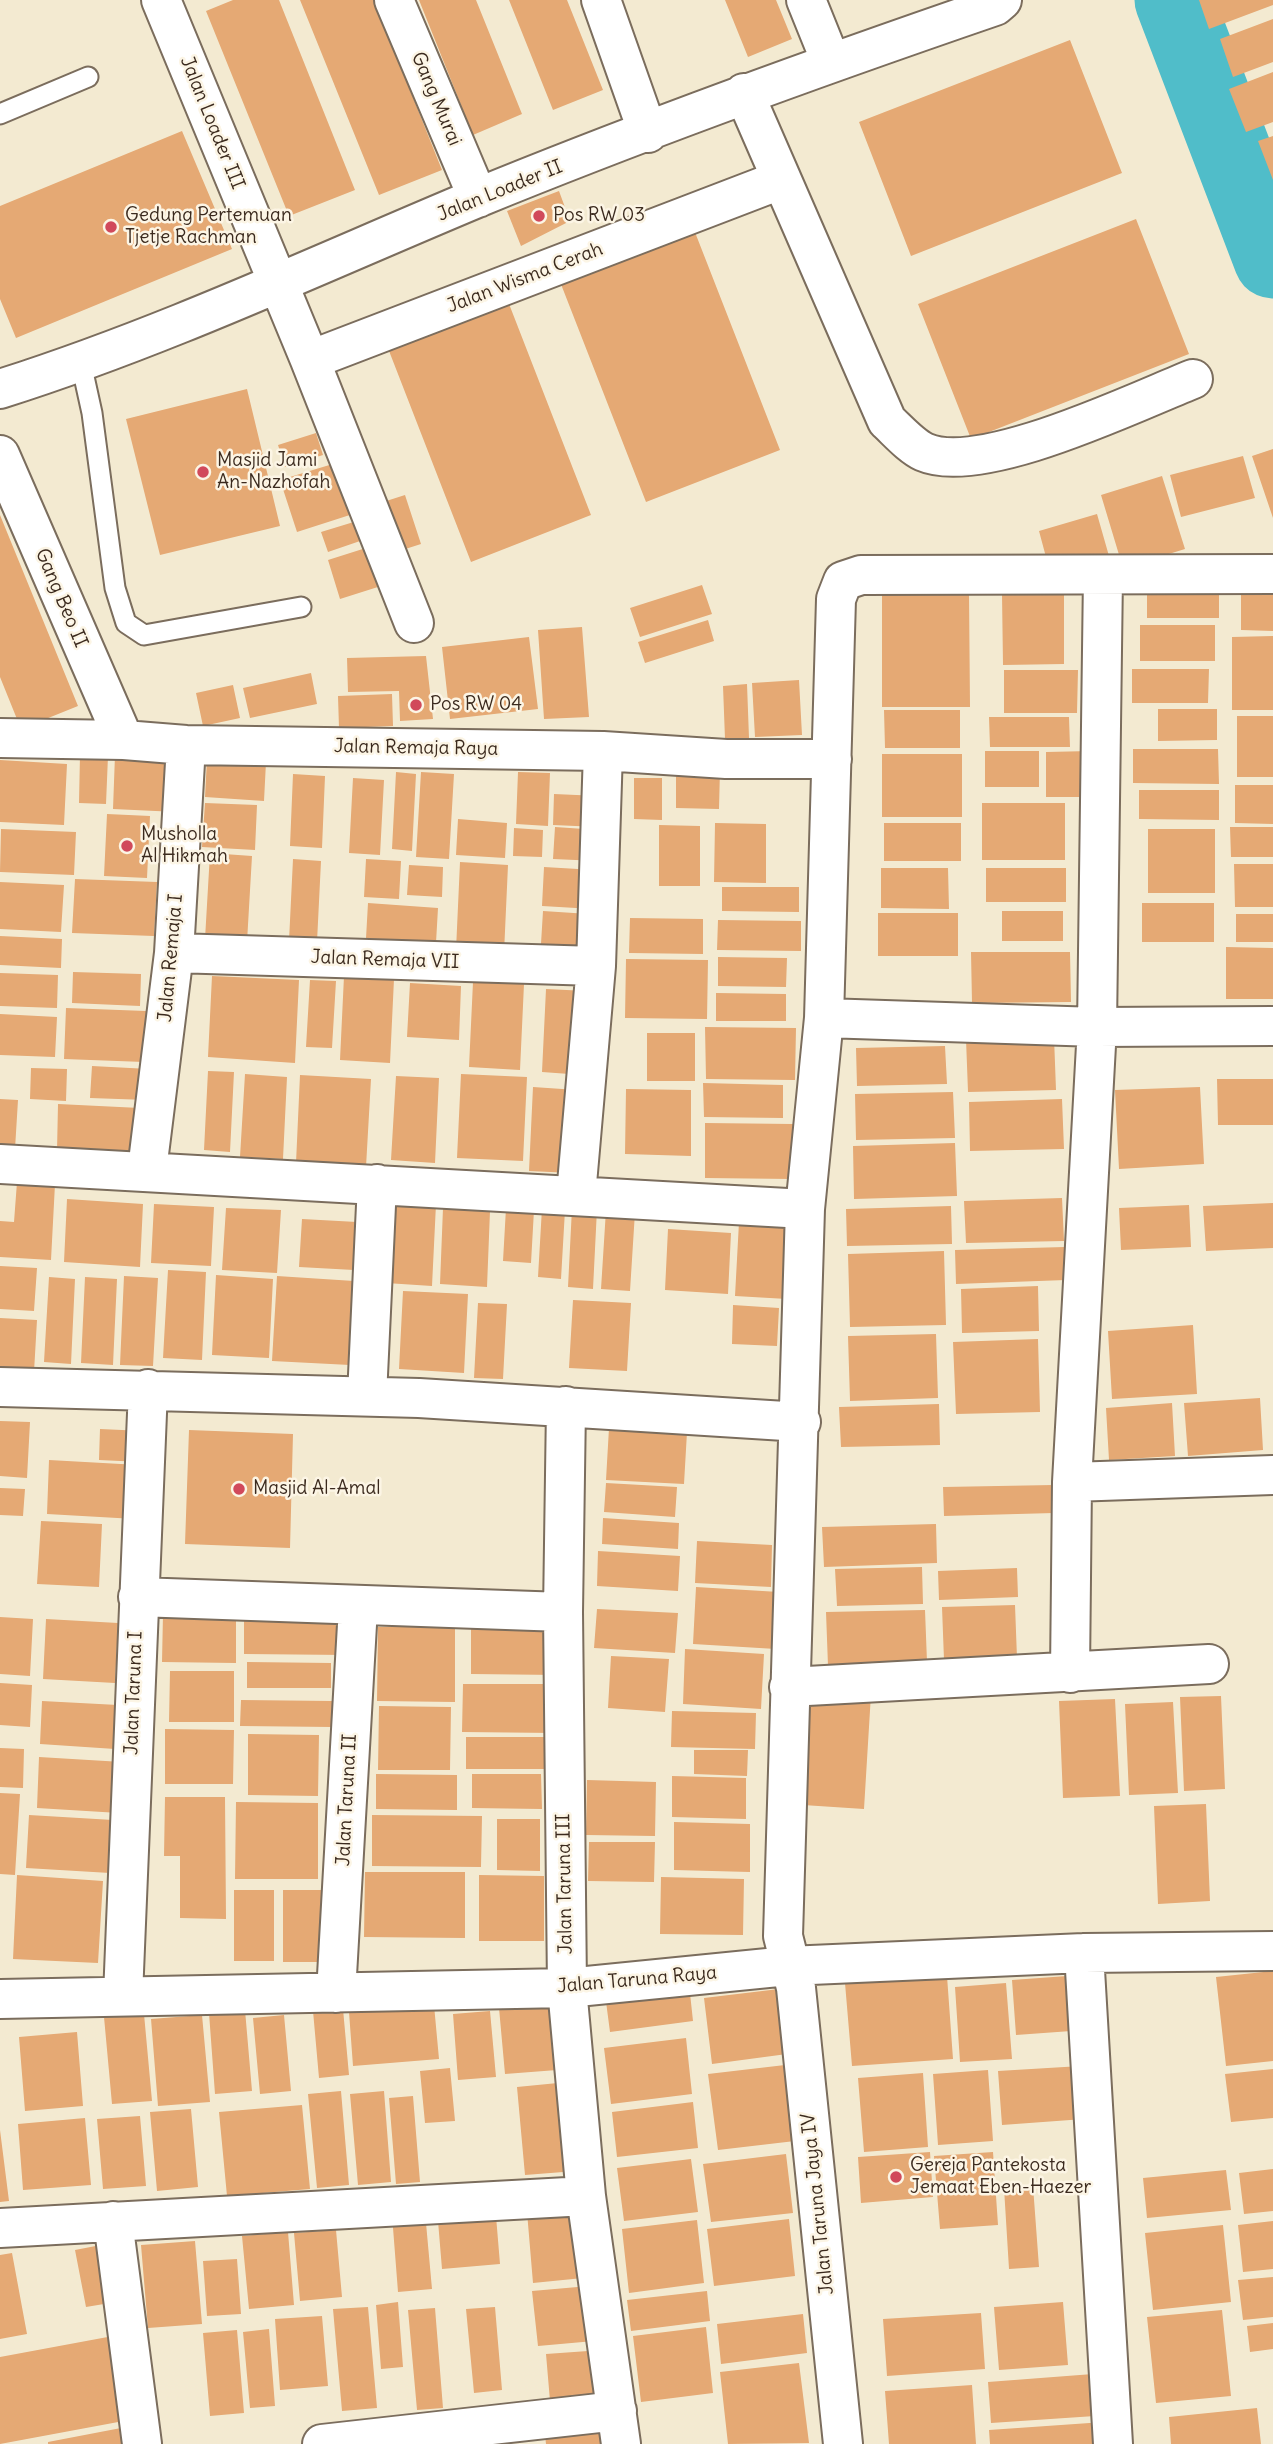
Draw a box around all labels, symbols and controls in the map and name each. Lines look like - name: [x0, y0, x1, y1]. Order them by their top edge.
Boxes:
- street label: Gang Murai: [406, 49, 466, 149]
- street label: Jalan Loader III: [175, 53, 249, 193]
- street label: Jalan Loader II: [434, 156, 566, 226]
- place label: Gedung Pertemuan Tjetje Rachman: [125, 205, 292, 249]
- place label: Pos RW 03: [553, 205, 645, 227]
- marker: Pos RW 03: [531, 208, 547, 224]
- marker: Gedung Pertemuan Tjetje Rachman: [103, 219, 119, 235]
- street label: Jalan Wisma Cerah: [444, 238, 606, 318]
- place label: Masjid Jami An-Nazhofah: [217, 450, 330, 494]
- marker: Masjid Jami An-Nazhofah: [195, 464, 211, 480]
- street label: Gang Beo II: [30, 545, 92, 651]
- place label: Pos RW 04: [430, 694, 522, 716]
- marker: Pos RW 04: [408, 697, 424, 713]
- street label: Jalan Remaja Raya: [334, 735, 498, 761]
- place label: Musholla Al Hikmah: [141, 824, 228, 868]
- marker: Musholla Al Hikmah: [119, 838, 135, 854]
- street label: Jalan Remaja I: [154, 893, 188, 1023]
- street label: Jalan Remaja VII: [310, 946, 460, 974]
- place label: Masjid Al-Amal: [253, 1478, 381, 1500]
- marker: Masjid Al-Amal: [231, 1481, 247, 1497]
- street label: Jalan Taruna I: [120, 1631, 148, 1755]
- street label: Jalan Taruna II: [332, 1733, 362, 1867]
- street label: Jalan Taruna III: [552, 1813, 578, 1955]
- street label: Jalan Taruna Raya: [556, 1962, 718, 1998]
- street label: Jalan Taruna Jaya IV: [797, 2112, 839, 2296]
- place label: Gereja Pantekosta Jemaat Eben-Haezer: [910, 2155, 1091, 2199]
- marker: Gereja Pantekosta Jemaat Eben-Haezer: [888, 2169, 904, 2185]

